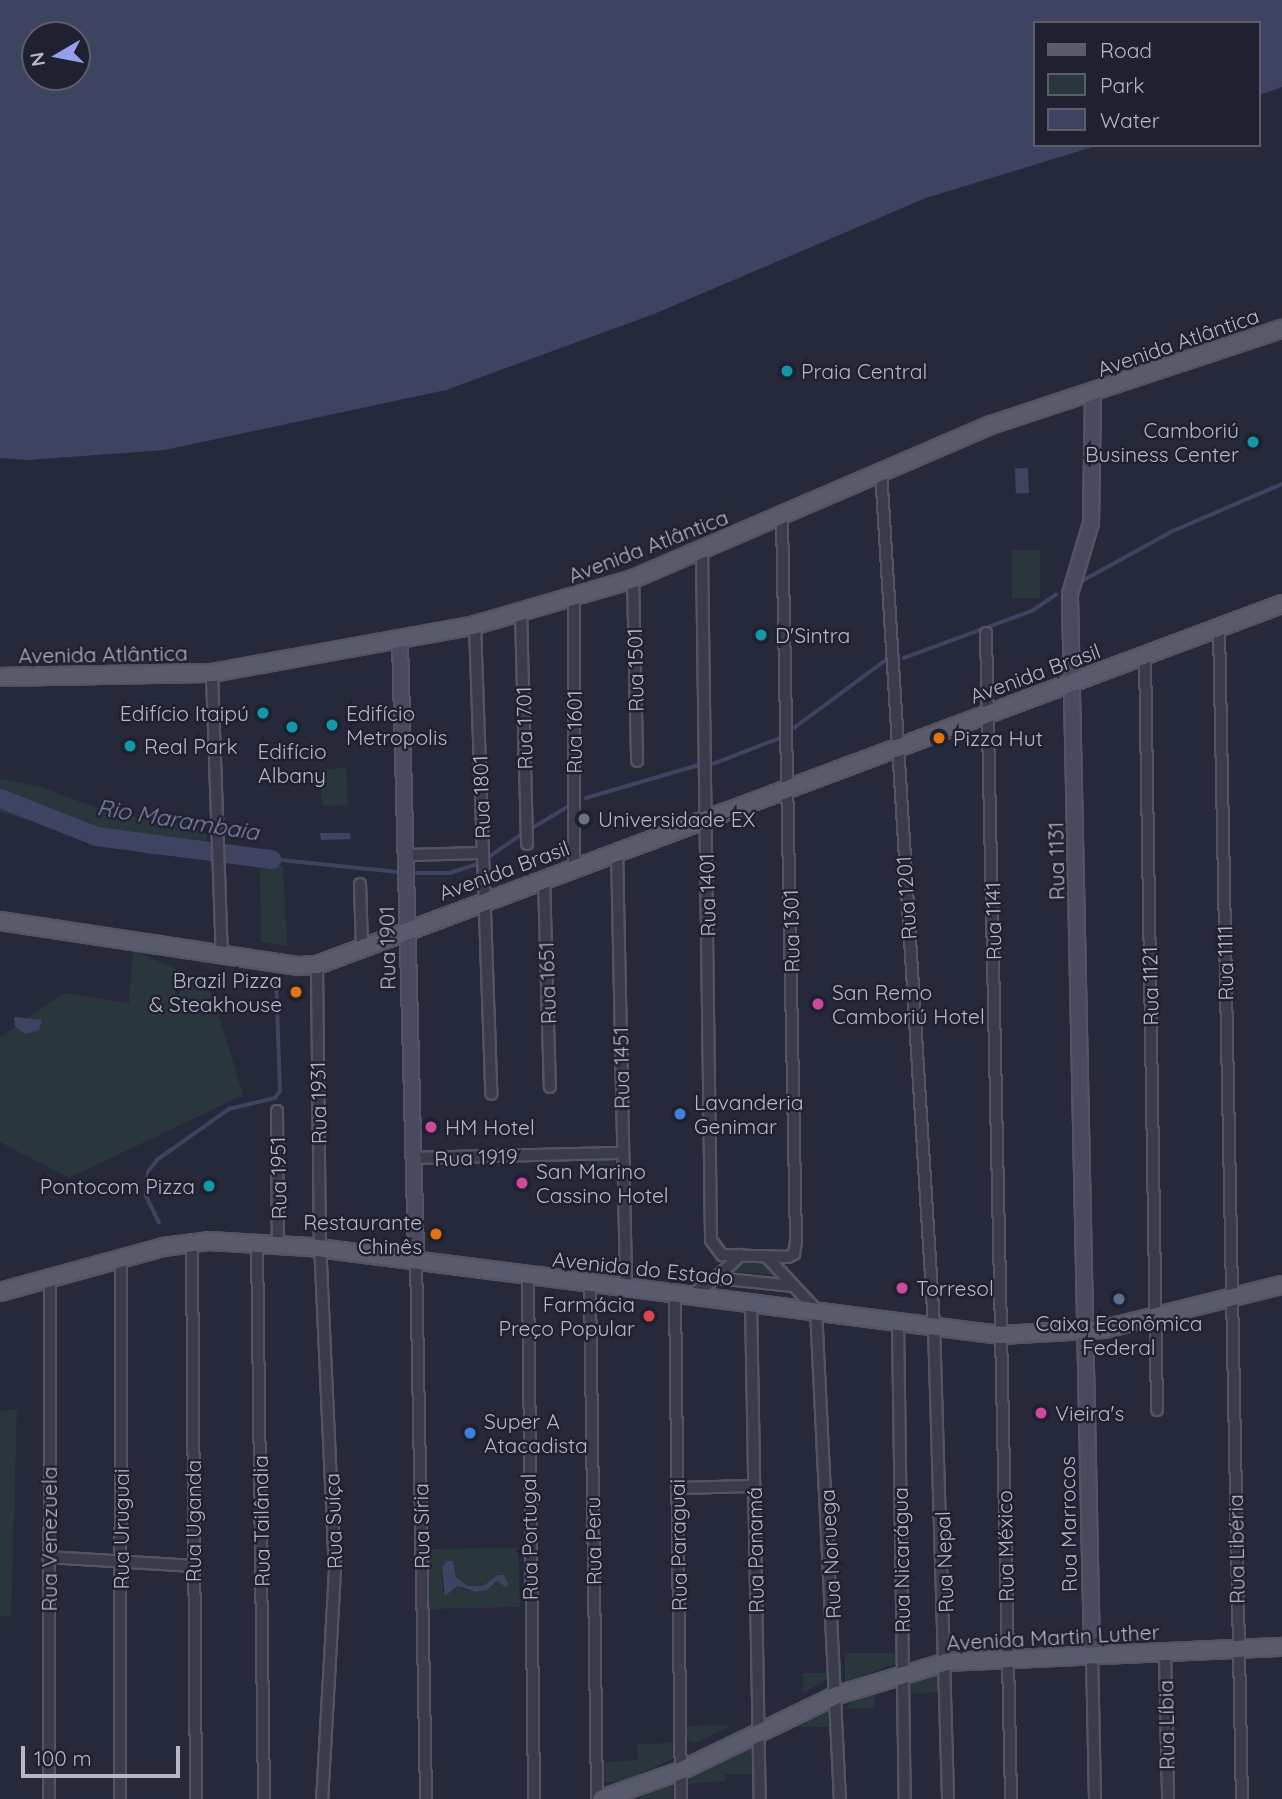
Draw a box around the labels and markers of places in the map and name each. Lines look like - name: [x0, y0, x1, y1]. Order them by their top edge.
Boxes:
- place label: Praia Central: [801, 358, 927, 384]
- marker: Praia Central: [779, 363, 795, 379]
- place label: Camboriú Business Center: [1085, 417, 1239, 467]
- marker: Camboriú Business Center: [1245, 434, 1261, 450]
- place label: D'Sintra: [775, 622, 850, 648]
- marker: D'Sintra: [753, 627, 769, 643]
- place label: Edifício Itaipú: [120, 700, 249, 726]
- place label: Edifício Metropolis: [346, 700, 447, 750]
- marker: Edifício Itaipú: [255, 705, 271, 721]
- marker: Edifício Metropolis: [324, 717, 340, 733]
- marker: Edifício Albany: [284, 719, 300, 735]
- place label: Pizza Hut: [953, 725, 1043, 751]
- marker: Pizza Hut: [931, 730, 947, 746]
- place label: Real Park: [144, 733, 238, 759]
- marker: Real Park: [122, 738, 138, 754]
- place label: Edifício Albany: [257, 738, 327, 788]
- place label: Universidade EX: [598, 806, 755, 832]
- marker: Universidade EX: [576, 811, 592, 827]
- place label: Brazil Pizza & Steakhouse: [149, 967, 282, 1017]
- place label: San Remo Camboriú Hotel: [832, 979, 985, 1029]
- marker: Brazil Pizza & Steakhouse: [288, 984, 304, 1000]
- marker: San Remo Camboriú Hotel: [810, 996, 826, 1012]
- place label: Lavanderia Genimar: [694, 1089, 803, 1139]
- marker: Lavanderia Genimar: [672, 1106, 688, 1122]
- place label: HM Hotel: [445, 1114, 535, 1140]
- marker: HM Hotel: [423, 1119, 439, 1135]
- place label: San Marino Cassino Hotel: [536, 1158, 669, 1208]
- place label: Pontocom Pizza: [40, 1173, 195, 1199]
- marker: San Marino Cassino Hotel: [514, 1175, 530, 1191]
- marker: Pontocom Pizza: [201, 1178, 217, 1194]
- place label: Restaurante Chinês: [303, 1209, 422, 1259]
- marker: Restaurante Chinês: [428, 1226, 444, 1242]
- place label: Torresol: [916, 1275, 994, 1301]
- marker: Torresol: [894, 1280, 910, 1296]
- place label: Farmácia Preço Popular: [498, 1291, 635, 1341]
- marker: Caixa Econômica Federal: [1111, 1291, 1127, 1307]
- marker: Farmácia Preço Popular: [641, 1308, 657, 1324]
- place label: Caixa Econômica Federal: [1035, 1310, 1203, 1360]
- place label: Vieira's: [1055, 1400, 1124, 1426]
- marker: Vieira's: [1033, 1405, 1049, 1421]
- place label: Super A Atacadista: [484, 1408, 588, 1458]
- marker: Super A Atacadista: [462, 1425, 478, 1441]

